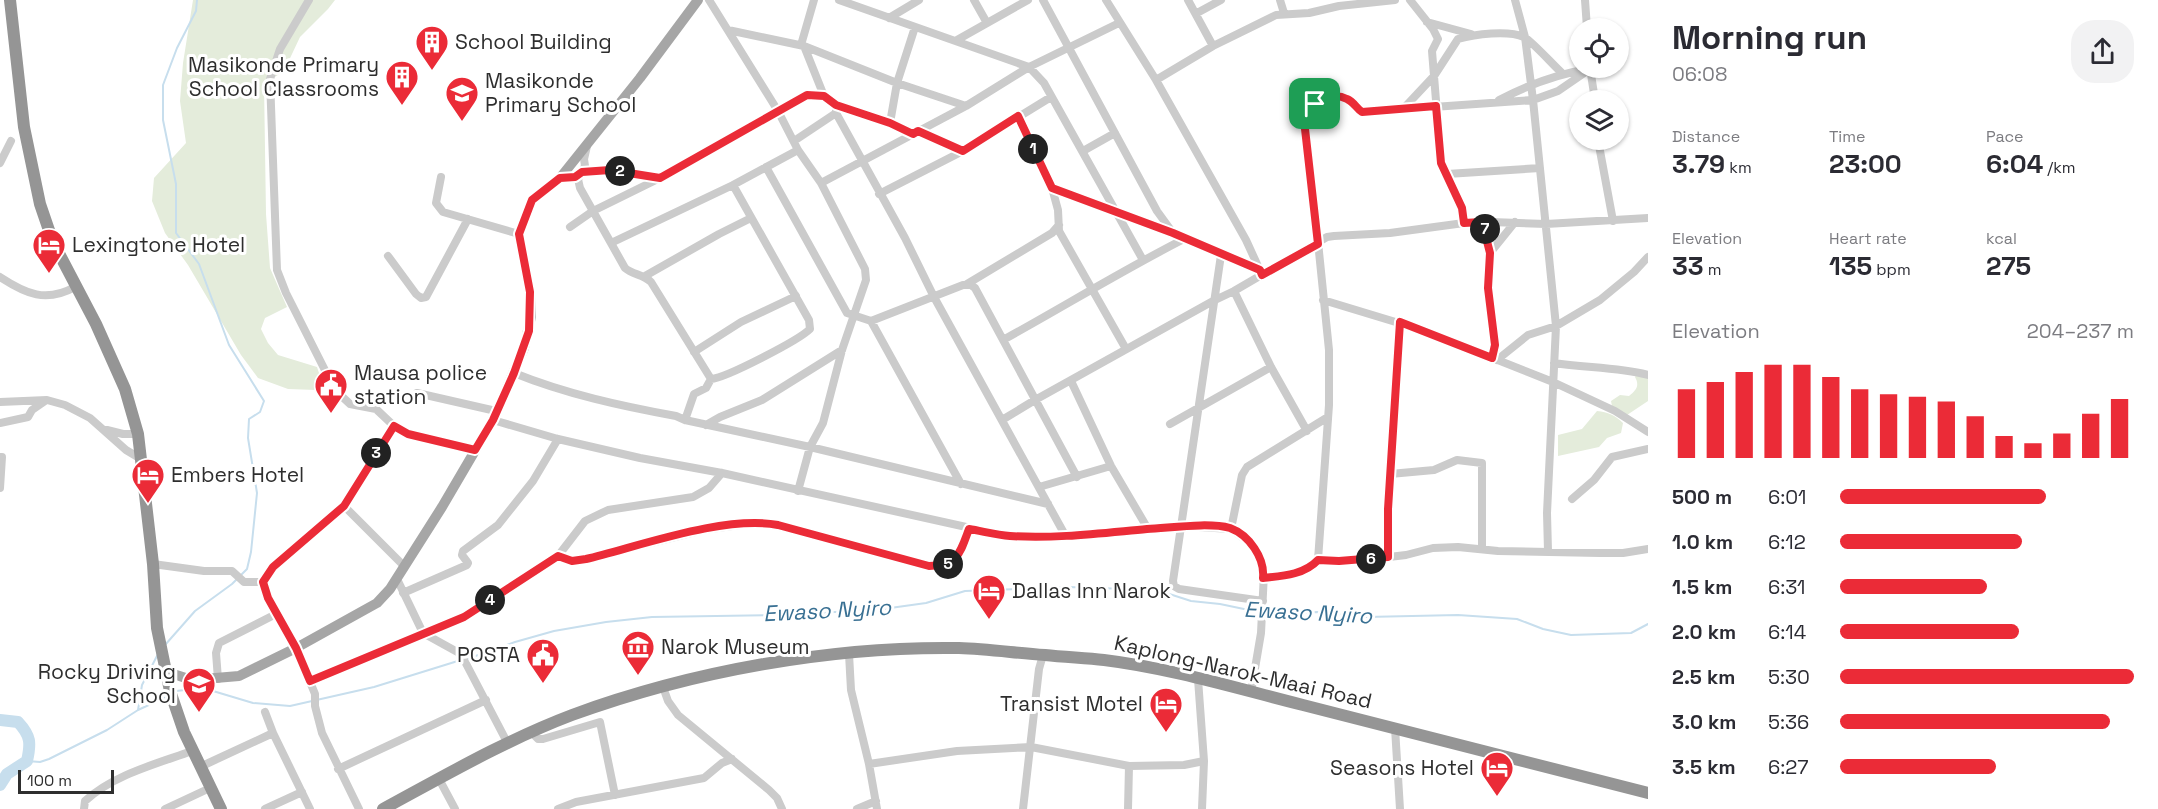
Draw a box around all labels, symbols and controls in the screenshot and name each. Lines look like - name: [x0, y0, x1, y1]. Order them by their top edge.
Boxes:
- text: Morning run: [1672, 17, 1867, 59]
- map controls: [1569, 18, 1629, 150]
- button: locate: [1569, 18, 1629, 78]
- button: share: [2071, 20, 2134, 83]
- building icon: School Building: [414, 24, 450, 71]
- place label: School Building: [455, 28, 612, 55]
- place label: Masikonde Primary School Classrooms: [188, 51, 379, 102]
- building icon: Masikonde Primary School Classrooms: [384, 59, 420, 106]
- text: 06:08: [1672, 61, 1727, 87]
- place label: Masikonde Primary School: [485, 67, 636, 118]
- school or university icon: Masikonde Primary School: [444, 75, 480, 122]
- pin: [1289, 78, 1340, 129]
- icon: arrive: [1298, 87, 1331, 120]
- button: layers: [1569, 90, 1629, 150]
- text: Distance: [1672, 126, 1740, 147]
- text: Time: [1829, 126, 1865, 147]
- text: Pace: [1986, 126, 2023, 147]
- pin: 1: [1018, 134, 1048, 164]
- text: 1: [1029, 138, 1037, 159]
- text: 3.79: [1672, 147, 1725, 181]
- text: 23:00: [1829, 147, 1902, 181]
- text: 6:04: [1986, 147, 2043, 181]
- pin: 2: [605, 156, 635, 186]
- text: km: [1725, 157, 1752, 178]
- text: /km: [2043, 157, 2076, 178]
- text: 2: [615, 160, 625, 181]
- pin: 7: [1470, 214, 1500, 244]
- text: 7: [1481, 218, 1489, 239]
- hotel icon: Lexingtone Hotel: [31, 227, 67, 274]
- text: Elevation: [1672, 228, 1742, 249]
- text: Heart rate: [1829, 228, 1907, 249]
- text: kcal: [1986, 228, 2017, 249]
- place label: Lexingtone Hotel: [72, 231, 245, 258]
- text: 33: [1672, 249, 1704, 283]
- text: 135: [1829, 249, 1872, 283]
- text: 275: [1986, 249, 2031, 283]
- text: m: [1704, 259, 1722, 280]
- text: bpm: [1872, 259, 1911, 280]
- text: Elevation: [1672, 318, 1760, 344]
- text: 204–237 m: [2027, 318, 2134, 344]
- place label: Mausa police station: [354, 359, 487, 410]
- public building icon: Mausa police station: [313, 367, 349, 414]
- pin: 3: [361, 438, 391, 468]
- text: 3: [371, 442, 381, 463]
- hotel icon: Embers Hotel: [130, 457, 166, 504]
- place label: Embers Hotel: [171, 461, 304, 488]
- text: 500 m: [1672, 484, 1732, 510]
- text: 6:01: [1768, 484, 1806, 510]
- text: 1.0 km: [1672, 529, 1733, 555]
- text: 6:12: [1768, 529, 1806, 555]
- pin: 6: [1356, 544, 1386, 574]
- text: 6: [1366, 548, 1376, 569]
- pin: 5: [933, 549, 963, 579]
- text: 5: [943, 553, 953, 574]
- hotel icon: Dallas Inn Narok: [971, 573, 1007, 620]
- text: 1.5 km: [1672, 574, 1732, 600]
- text: 6:31: [1768, 574, 1805, 600]
- place label: Dallas Inn Narok: [1012, 577, 1171, 604]
- pin: 4: [475, 585, 505, 615]
- text: 4: [485, 589, 495, 610]
- water label: Ewaso Nyiro: [762, 593, 893, 627]
- water label: Ewaso Nyiro: [1243, 595, 1374, 629]
- text: 2.0 km: [1672, 619, 1736, 645]
- text: 6:14: [1768, 619, 1806, 645]
- museum icon: Narok Museum: [620, 629, 656, 676]
- street label: Kaplong-Narok-Maai Road: [1112, 629, 1375, 714]
- place label: Narok Museum: [661, 633, 810, 660]
- public building icon: POSTA: [525, 637, 561, 684]
- place label: POSTA: [457, 641, 520, 668]
- place label: Rocky Driving School: [38, 658, 176, 709]
- text: 2.5 km: [1672, 664, 1735, 690]
- text: 5:30: [1768, 664, 1810, 690]
- school or university icon: Rocky Driving School: [181, 666, 217, 713]
- hotel icon: Transist Motel: [1148, 686, 1184, 733]
- place label: Transist Motel: [1000, 690, 1143, 717]
- text: 3.0 km: [1672, 709, 1736, 735]
- text: 5:36: [1768, 709, 1809, 735]
- hotel icon: Seasons Hotel: [1479, 750, 1515, 797]
- place label: Seasons Hotel: [1330, 754, 1474, 781]
- text: 3.5 km: [1672, 754, 1736, 780]
- text: 6:27: [1768, 754, 1808, 780]
- scale bar: [18, 767, 114, 794]
- text: 100 m: [27, 770, 72, 791]

